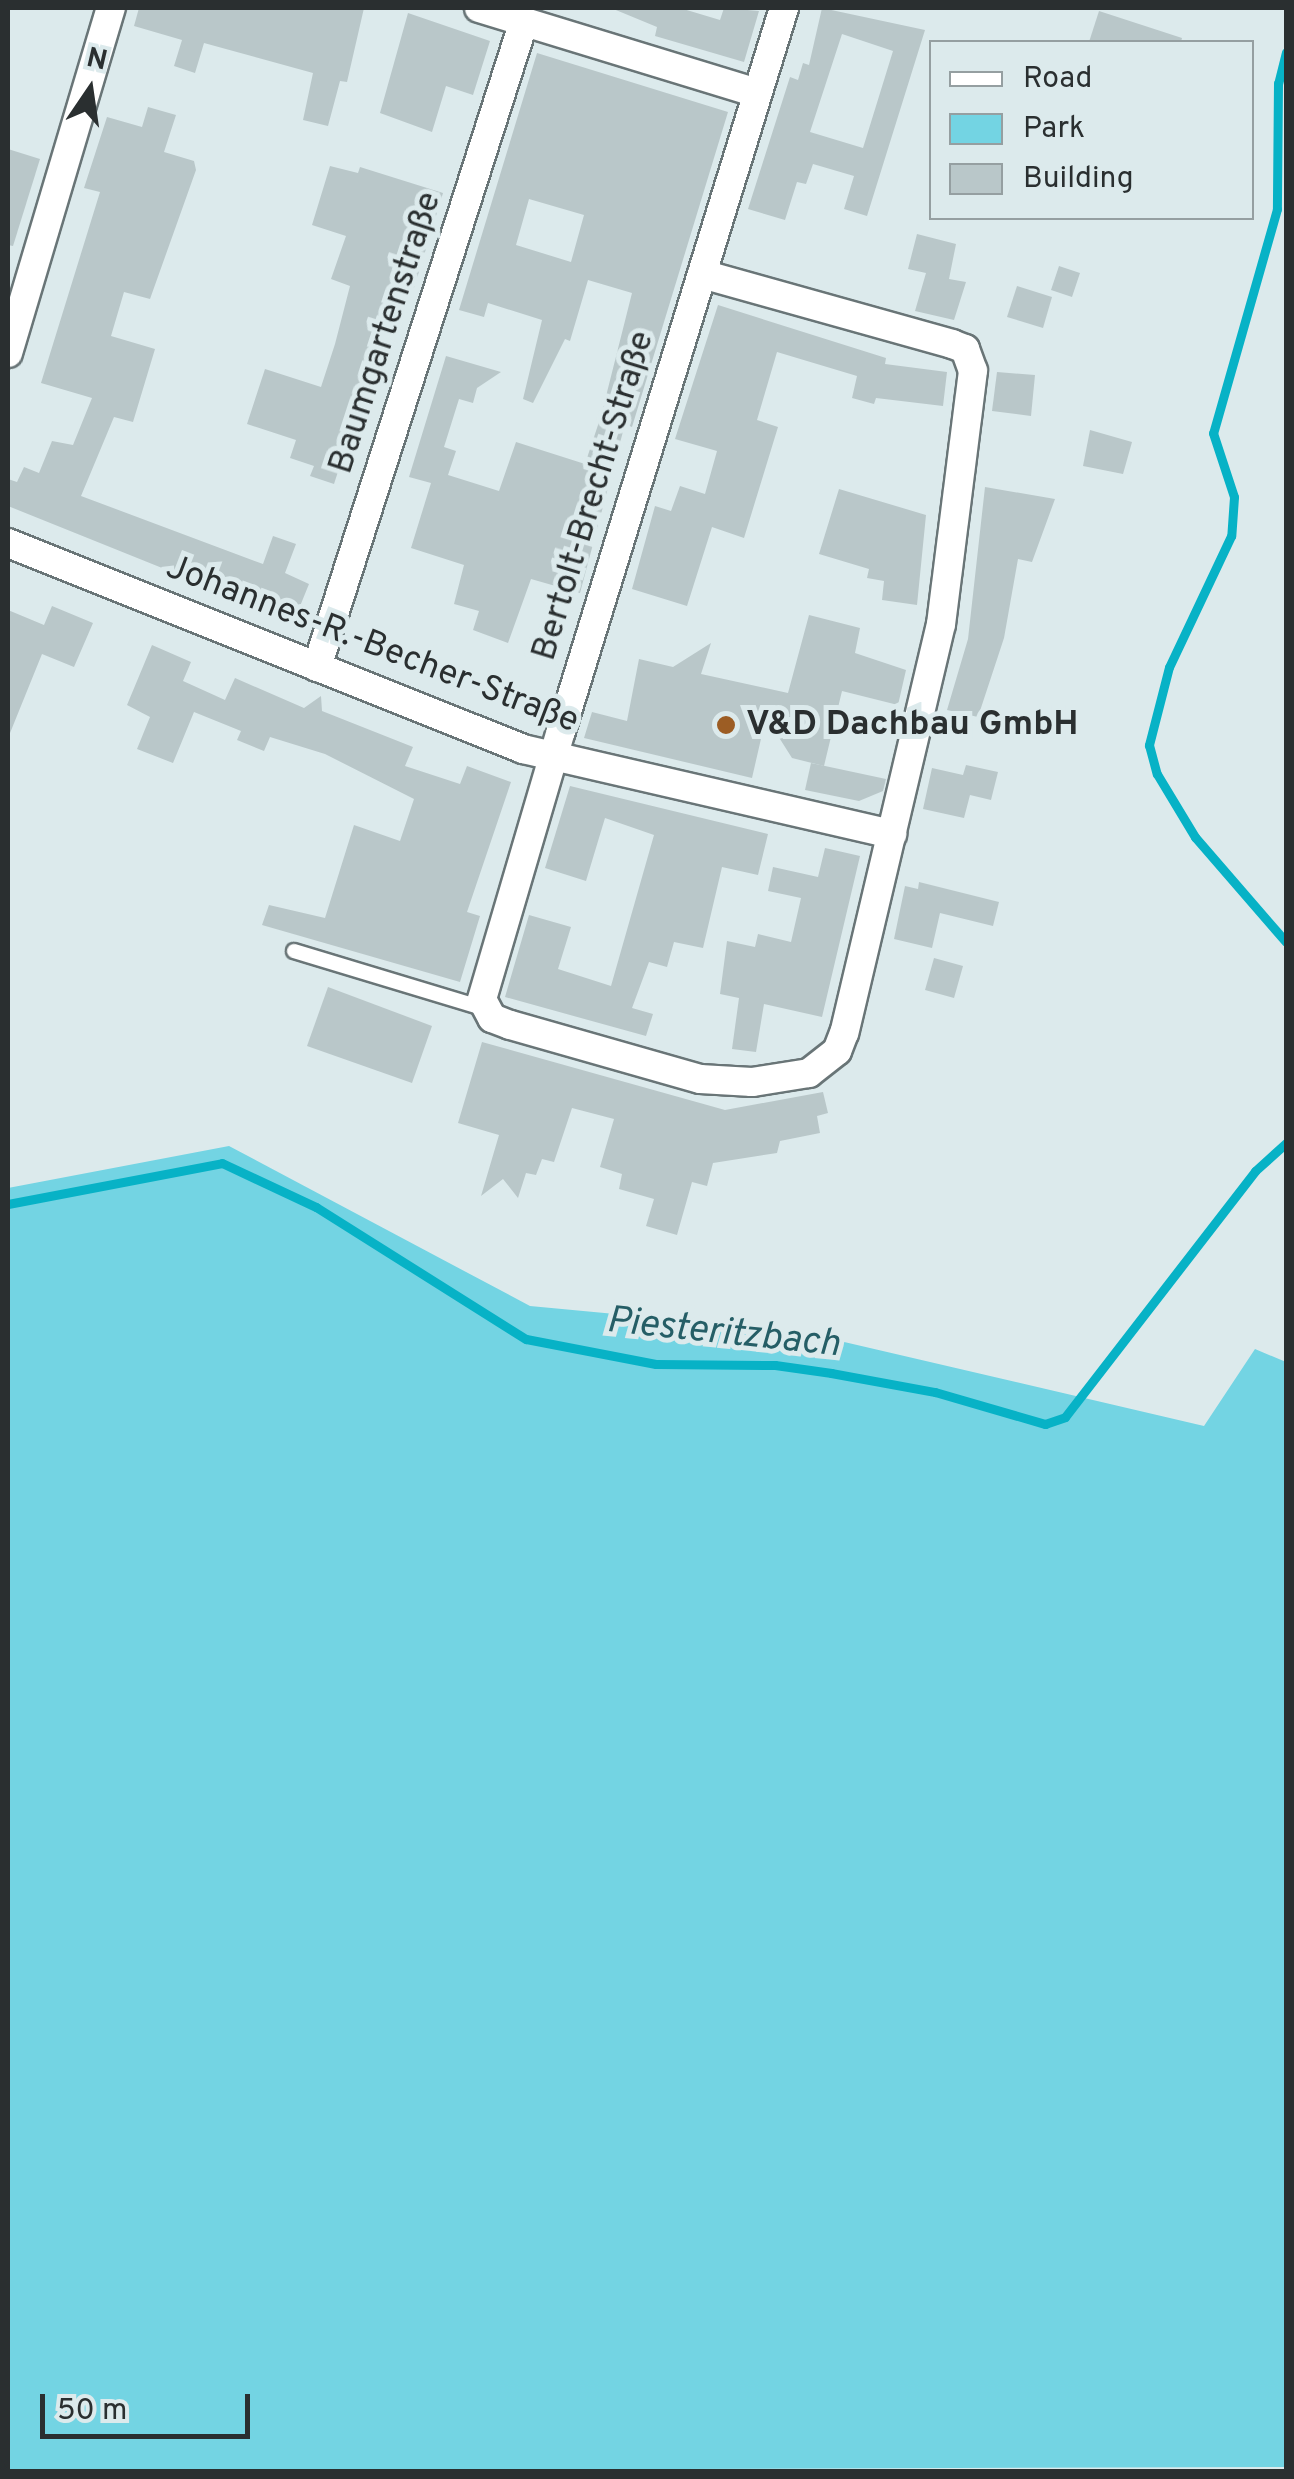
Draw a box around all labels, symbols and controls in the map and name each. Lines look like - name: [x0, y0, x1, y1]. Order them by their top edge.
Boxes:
- north arrow: [40, 40, 140, 140]
- legend: [929, 40, 1254, 220]
- text: N: [83, 41, 111, 81]
- text: Road: [1023, 61, 1092, 98]
- text: Park: [1023, 111, 1085, 148]
- text: Building: [1023, 161, 1134, 198]
- street label: Baumgartenstraße: [321, 187, 451, 479]
- street label: Bertolt-Brecht-Straße: [524, 326, 664, 666]
- street label: Johannes-R.-Becher-Straße: [160, 547, 584, 743]
- place label: V&D Dachbau GmbH: [746, 704, 1079, 746]
- marker: V&D Dachbau GmbH: [715, 714, 737, 736]
- water label: Piesteritzbach: [604, 1299, 842, 1369]
- scale bar: [45, 2374, 255, 2436]
- text: 50 m: [57, 2393, 127, 2430]

